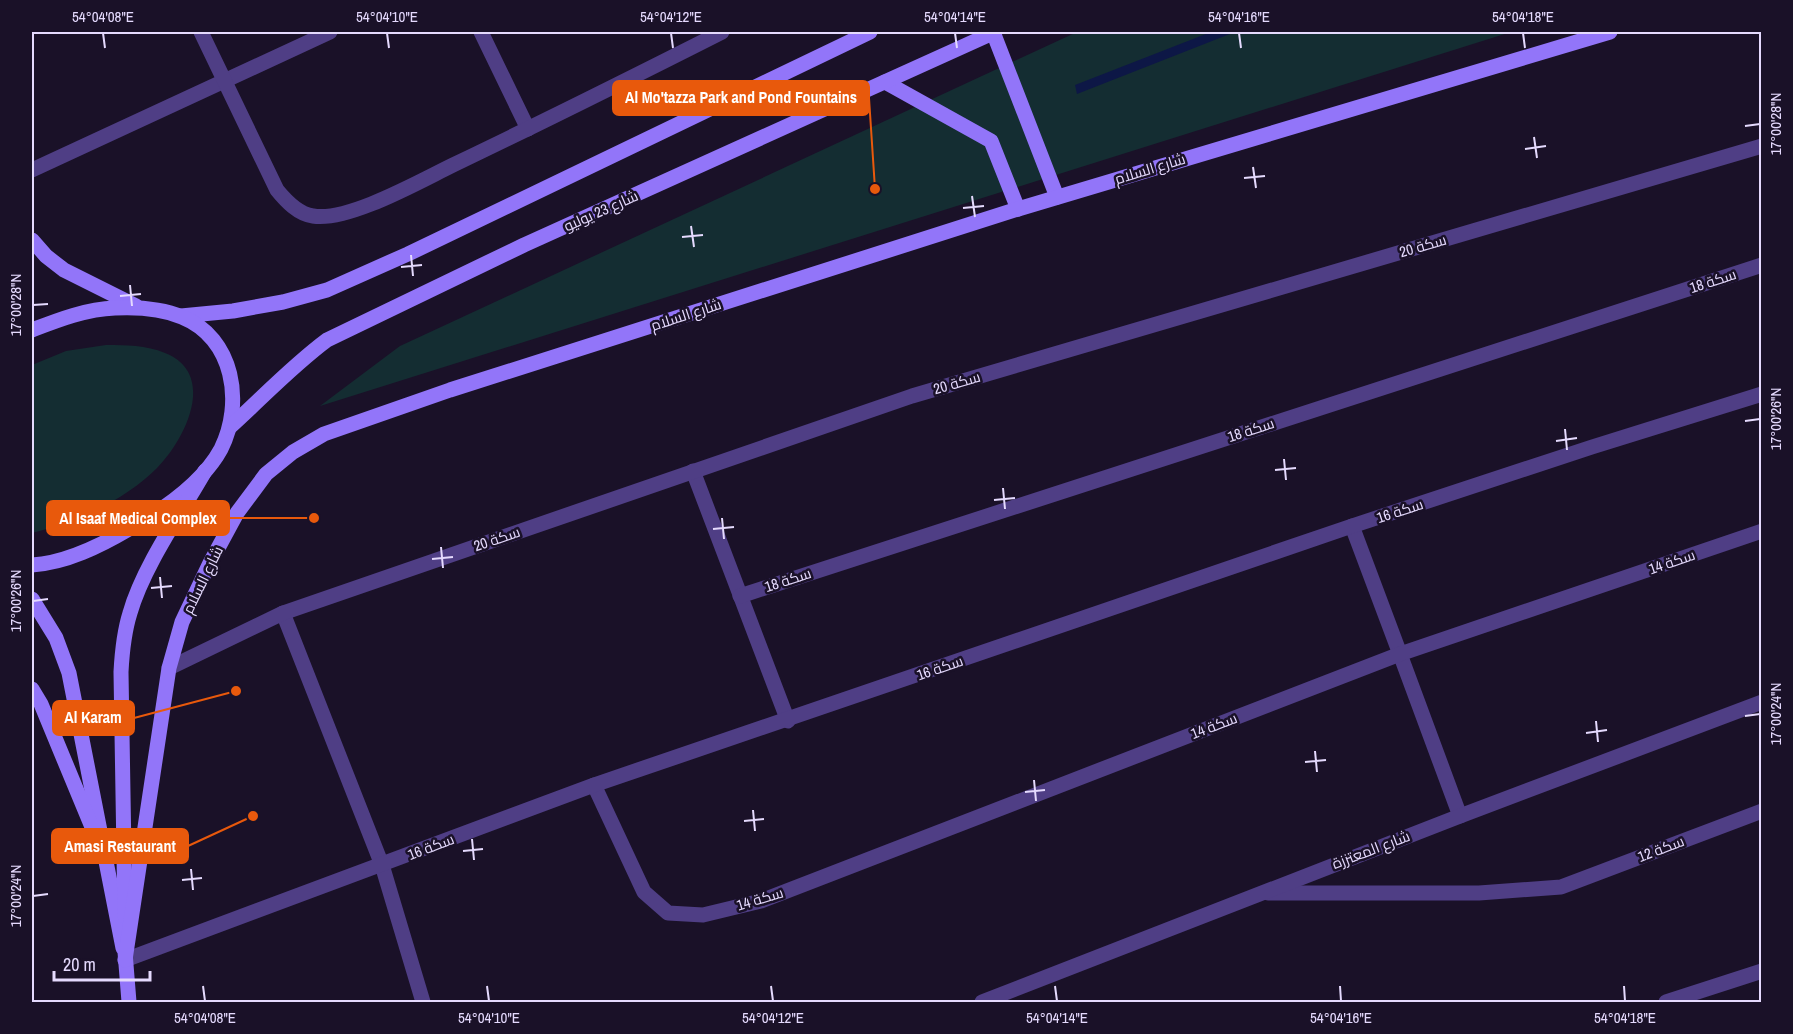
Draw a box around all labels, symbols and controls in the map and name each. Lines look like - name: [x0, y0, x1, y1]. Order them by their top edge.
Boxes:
- text: 54°04'08"E: [72, 6, 134, 27]
- text: 54°04'10"E: [356, 6, 418, 27]
- text: 54°04'12"E: [640, 6, 702, 27]
- text: 54°04'14"E: [924, 6, 986, 27]
- text: 54°04'16"E: [1208, 6, 1270, 27]
- text: 54°04'18"E: [1492, 6, 1554, 27]
- callout: Al Mo'tazza Park and Pond Fountains: [613, 81, 869, 115]
- text: Al Mo'tazza Park and Pond Fountains: [625, 86, 857, 108]
- text: 17°00'28"N: [1765, 93, 1786, 155]
- street label: شارع السلام: [1112, 148, 1188, 190]
- street label: شارع 23 يوليو: [560, 185, 642, 237]
- street label: سكة 20: [1397, 229, 1449, 262]
- street label: سكة 18: [1687, 263, 1739, 298]
- text: 17°00'28"N: [5, 274, 26, 336]
- street label: شارع السلام: [648, 293, 724, 337]
- street label: سكة 20: [931, 366, 983, 399]
- text: 17°00'26"N: [1765, 388, 1786, 450]
- street label: سكة 18: [1225, 412, 1277, 447]
- street label: سكة 16: [1374, 493, 1426, 528]
- callout: Al Isaaf Medical Complex: [47, 501, 229, 535]
- text: Al Isaaf Medical Complex: [59, 507, 217, 529]
- street label: سكة 20: [471, 521, 523, 556]
- street label: شارع السلام: [177, 542, 229, 618]
- street label: سكة 14: [1646, 544, 1698, 579]
- street label: سكة 18: [762, 562, 814, 597]
- text: 17°00'26"N: [5, 570, 26, 632]
- street label: سكة 16: [914, 650, 966, 685]
- text: 17°00'24"N: [1765, 683, 1786, 745]
- callout: Al Karam: [53, 701, 134, 735]
- text: Al Karam: [64, 706, 122, 728]
- street label: سكة 14: [1188, 707, 1240, 744]
- street label: شارع المعتززة: [1329, 825, 1413, 875]
- street label: سكة 16: [405, 828, 457, 865]
- callout: Amasi Restaurant: [52, 829, 188, 863]
- street label: سكة 12: [1635, 830, 1687, 867]
- text: Amasi Restaurant: [64, 835, 176, 857]
- text: 17°00'24"N: [5, 865, 26, 927]
- street label: سكة 14: [734, 881, 786, 916]
- scale bar: [54, 944, 150, 982]
- text: 20 m: [63, 952, 96, 977]
- text: 54°04'08"E: [174, 1007, 236, 1028]
- text: 54°04'10"E: [458, 1007, 520, 1028]
- text: 54°04'12"E: [742, 1007, 804, 1028]
- text: 54°04'14"E: [1026, 1007, 1088, 1028]
- text: 54°04'16"E: [1310, 1007, 1372, 1028]
- text: 54°04'18"E: [1594, 1007, 1656, 1028]

